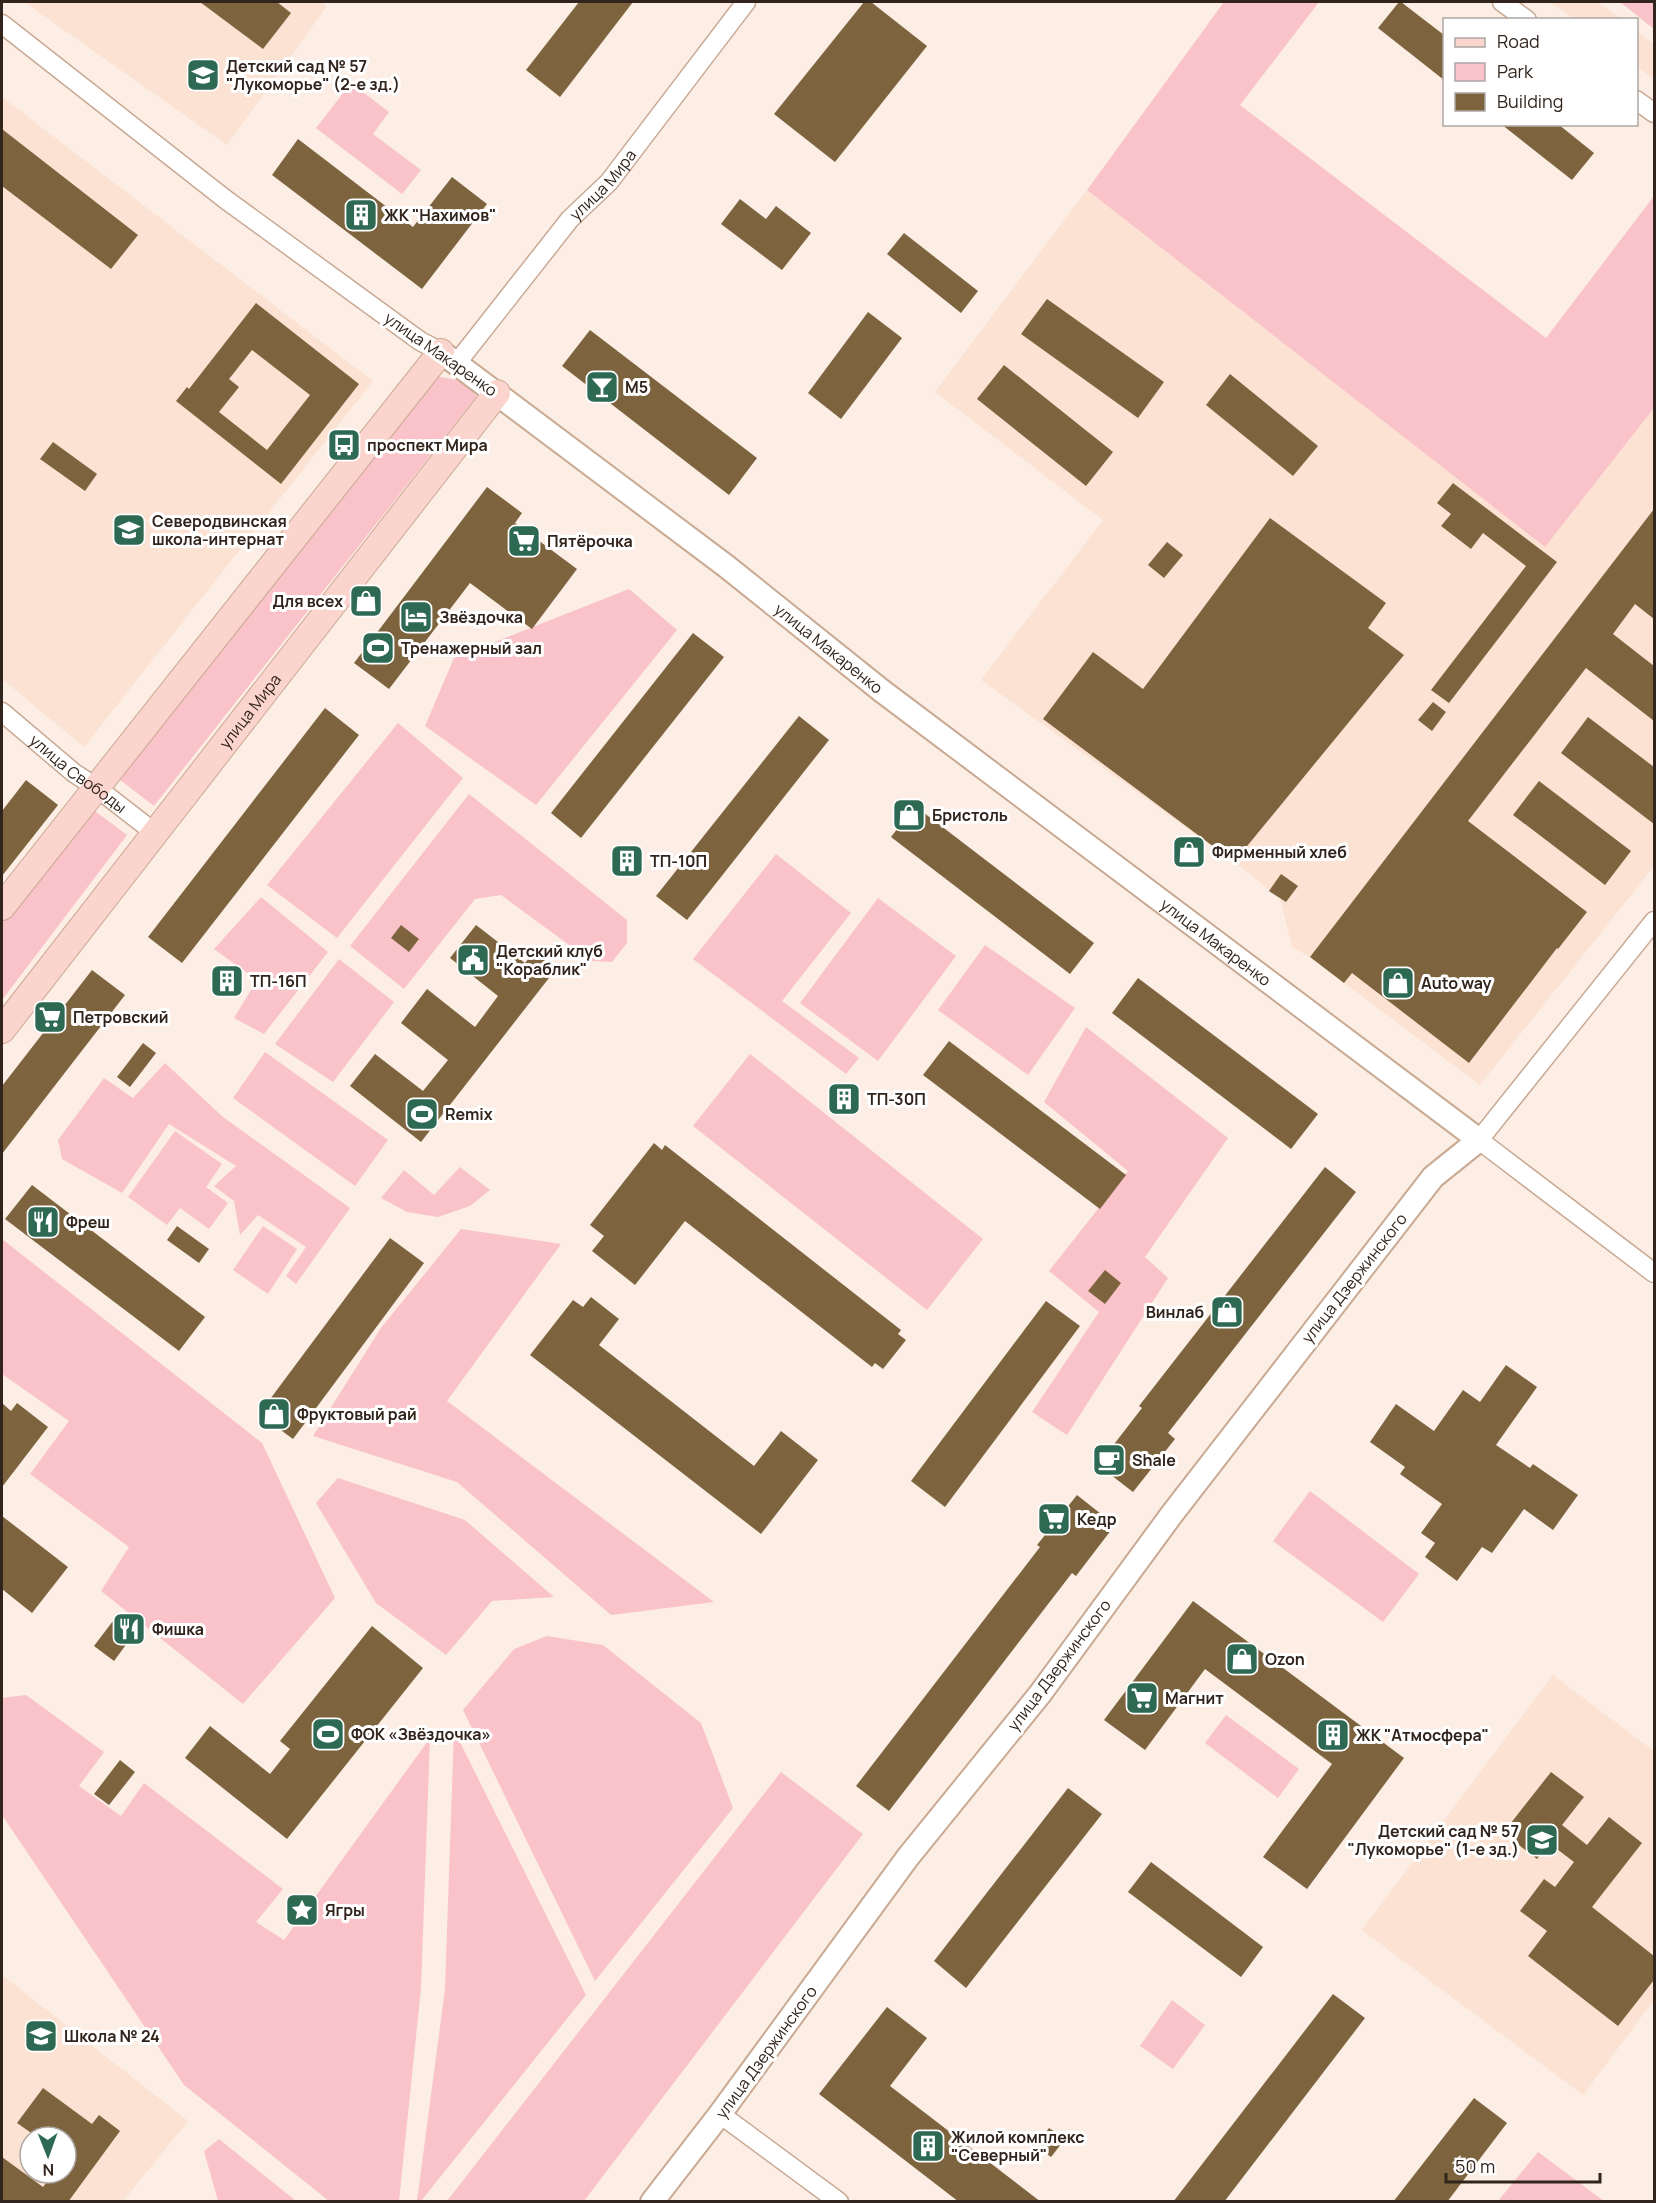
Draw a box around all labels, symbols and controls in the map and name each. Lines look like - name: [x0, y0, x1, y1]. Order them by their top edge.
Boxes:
- legend: [1443, 18, 1638, 126]
- text: Road: [1497, 29, 1540, 53]
- place label: Детский сад № 57 "Лукоморье" (2-е зд.): [226, 55, 400, 95]
- school or university icon: Детский сад № 57 "Лукоморье" (2-е зд.): [185, 57, 221, 93]
- text: Park: [1497, 59, 1534, 83]
- text: Building: [1497, 89, 1563, 113]
- street label: улица Мира: [565, 145, 641, 225]
- building icon: ЖК "Нахимов": [343, 197, 379, 233]
- place label: ЖК "Нахимов": [384, 204, 497, 226]
- street label: улица Макаренко: [380, 307, 502, 401]
- bar icon: М5: [584, 369, 620, 405]
- place label: М5: [625, 376, 648, 398]
- bus stop icon: проспект Мира: [326, 427, 362, 463]
- place label: проспект Мира: [367, 434, 488, 456]
- place label: Северодвинская школа-интернат: [152, 510, 287, 550]
- school or university icon: Северодвинская школа-интернат: [111, 512, 147, 548]
- supermarket icon: Пятёрочка: [506, 523, 542, 559]
- place label: Пятёрочка: [547, 530, 633, 552]
- shop icon: Для всех: [348, 583, 384, 619]
- place label: Для всех: [272, 590, 343, 612]
- street label: улица Макаренко: [770, 598, 888, 699]
- hotel icon: Звёздочка: [398, 599, 434, 635]
- place label: Звёздочка: [439, 606, 523, 628]
- sports icon: Тренажерный зал: [360, 630, 396, 666]
- place label: Тренажерный зал: [401, 637, 542, 659]
- street label: улица Мира: [214, 669, 286, 753]
- street label: улица Свободы: [25, 729, 131, 818]
- shop icon: Бристоль: [891, 797, 927, 833]
- place label: Бристоль: [932, 804, 1008, 826]
- shop icon: Фирменный хлеб: [1171, 834, 1207, 870]
- place label: Фирменный хлеб: [1212, 841, 1347, 863]
- building icon: ТП-10П: [609, 843, 645, 879]
- place label: ТП-10П: [650, 850, 707, 872]
- street label: улица Макаренко: [1156, 893, 1276, 991]
- place label: Детский клуб "Кораблик": [496, 940, 603, 980]
- public building icon: Детский клуб "Кораблик": [455, 942, 491, 978]
- building icon: ТП-16П: [209, 963, 245, 999]
- shop icon: Auto way: [1380, 965, 1416, 1001]
- place label: ТП-16П: [250, 970, 307, 992]
- place label: Auto way: [1421, 972, 1491, 994]
- supermarket icon: Петровский: [32, 999, 68, 1035]
- place label: Петровский: [73, 1006, 168, 1028]
- building icon: ТП-30П: [826, 1081, 862, 1117]
- place label: ТП-30П: [867, 1088, 926, 1110]
- sports icon: Remix: [404, 1096, 440, 1132]
- place label: Remix: [445, 1103, 493, 1125]
- restaurant icon: Фреш: [25, 1204, 61, 1240]
- street label: улица Дзержинского: [1296, 1208, 1412, 1348]
- place label: Фреш: [66, 1211, 110, 1233]
- shop icon: Винлаб: [1209, 1294, 1245, 1330]
- place label: Винлаб: [1146, 1301, 1204, 1323]
- shop icon: Фруктовый рай: [256, 1396, 292, 1432]
- place label: Фруктовый рай: [297, 1403, 417, 1425]
- cafe icon: Shale: [1091, 1442, 1127, 1478]
- place label: Shale: [1132, 1449, 1176, 1471]
- supermarket icon: Кедр: [1036, 1501, 1072, 1537]
- place label: Кедр: [1077, 1508, 1117, 1530]
- street label: улица Дзержинского: [1002, 1595, 1116, 1735]
- restaurant icon: Фишка: [111, 1611, 147, 1647]
- place label: Фишка: [152, 1618, 204, 1640]
- shop icon: Ozon: [1224, 1641, 1260, 1677]
- place label: Ozon: [1265, 1648, 1305, 1670]
- supermarket icon: Магнит: [1124, 1680, 1160, 1716]
- place label: Магнит: [1165, 1687, 1224, 1709]
- sports icon: ФОК «Звёздочка»: [310, 1716, 346, 1752]
- building icon: ЖК "Атмосфера": [1315, 1717, 1351, 1753]
- place label: ФОК «Звёздочка»: [351, 1723, 491, 1745]
- place label: ЖК "Атмосфера": [1356, 1724, 1489, 1746]
- place label: Детский сад № 57 "Лукоморье" (1-е зд.): [1348, 1820, 1519, 1860]
- school or university icon: Детский сад № 57 "Лукоморье" (1-е зд.): [1524, 1822, 1560, 1858]
- place icon: Ягры: [284, 1892, 320, 1928]
- place label: Ягры: [325, 1899, 365, 1921]
- street label: улица Дзержинского: [710, 1981, 822, 2123]
- school or university icon: Школа № 24: [23, 2018, 59, 2054]
- place label: Школа № 24: [64, 2025, 160, 2047]
- north arrow: [18, 2125, 78, 2185]
- place label: Жилой комплекс "Северный": [951, 2126, 1085, 2166]
- building icon: Жилой комплекс "Северный": [910, 2128, 946, 2164]
- scale bar: [1446, 2146, 1600, 2184]
- text: 50 m: [1455, 2154, 1495, 2178]
- text: N: [42, 2159, 54, 2181]

